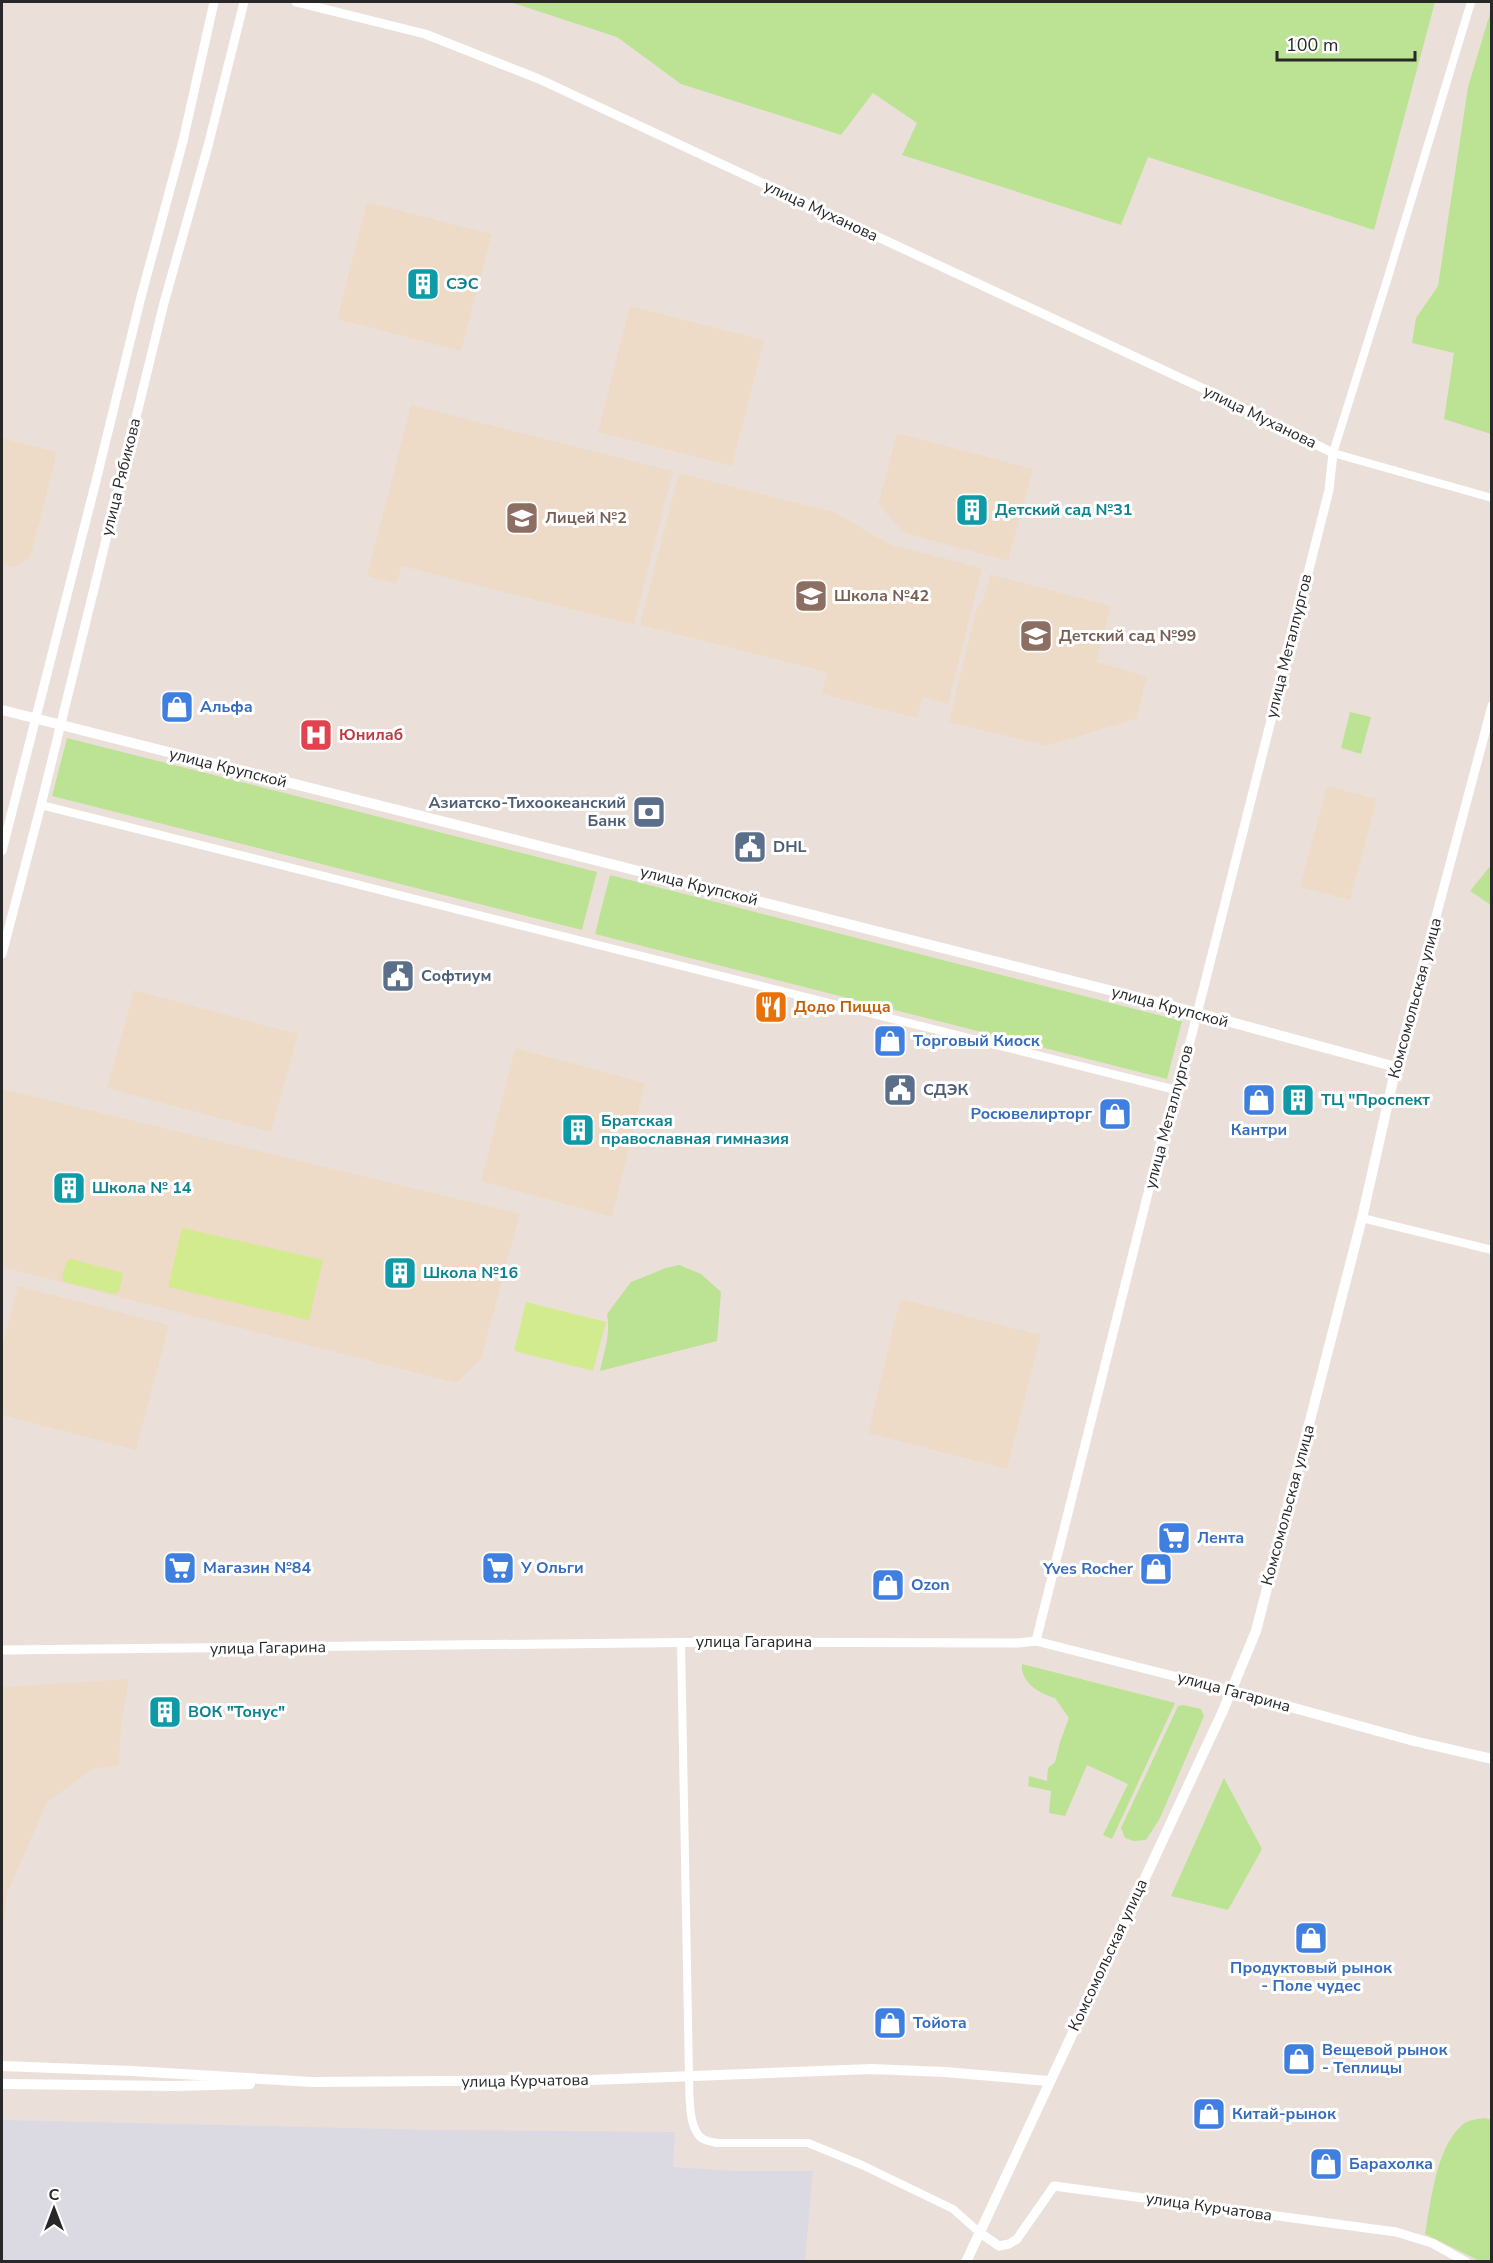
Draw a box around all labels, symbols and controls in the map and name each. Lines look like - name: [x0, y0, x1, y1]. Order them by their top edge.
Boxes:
- scale bar: [1277, 24, 1415, 62]
- text: 100 m: [1286, 33, 1338, 57]
- street label: улица Муханова: [760, 175, 882, 247]
- building icon: СЭС: [405, 266, 441, 302]
- place label: СЭС: [446, 273, 479, 295]
- street label: улица Муханова: [1200, 380, 1320, 454]
- street label: улица Рябикова: [96, 416, 146, 538]
- building icon: Детский сад №31: [954, 492, 990, 528]
- place label: Детский сад №31: [995, 499, 1132, 521]
- school or university icon: Лицей №2: [504, 500, 540, 536]
- place label: Лицей №2: [545, 507, 627, 529]
- street label: улица Металлургов: [1260, 571, 1318, 720]
- school or university icon: Школа №42: [793, 578, 829, 614]
- place label: Школа №42: [834, 585, 929, 607]
- school or university icon: Детский сад №99: [1018, 618, 1054, 654]
- place label: Детский сад №99: [1059, 625, 1196, 647]
- shop icon: Альфа: [159, 689, 195, 725]
- place label: Альфа: [200, 696, 253, 718]
- hospital icon: Юнилаб: [298, 717, 334, 753]
- place label: Юнилаб: [339, 724, 403, 746]
- street label: улица Крупской: [167, 743, 289, 793]
- place label: Азиатско-Тихоокеанский Банк: [428, 792, 627, 832]
- bank icon: Азиатско-Тихоокеанский Банк: [631, 794, 667, 830]
- public building icon: DHL: [732, 829, 768, 865]
- place label: DHL: [773, 836, 807, 858]
- street label: улица Крупской: [638, 861, 760, 911]
- street label: Комсомольская улица: [1383, 915, 1447, 1081]
- public building icon: Софтиум: [380, 958, 416, 994]
- place label: Софтиум: [421, 965, 491, 987]
- street label: улица Крупской: [1109, 981, 1231, 1033]
- restaurant icon: Додо Пицца: [753, 989, 789, 1025]
- place label: Додо Пицца: [794, 996, 891, 1018]
- shop icon: Торговый Киоск: [872, 1023, 908, 1059]
- place label: Торговый Киоск: [913, 1030, 1041, 1052]
- street label: улица Металлургов: [1139, 1043, 1199, 1191]
- public building icon: СДЭК: [882, 1072, 918, 1108]
- place label: СДЭК: [923, 1079, 969, 1101]
- shop icon: Кантри: [1241, 1082, 1277, 1118]
- building icon: ТЦ "Проспект: [1280, 1082, 1316, 1118]
- place label: ТЦ "Проспект: [1321, 1089, 1430, 1111]
- shop icon: Росювелирторг: [1097, 1096, 1133, 1132]
- place label: Росювелирторг: [970, 1103, 1093, 1125]
- place label: Братская православная гимназия: [601, 1110, 789, 1150]
- building icon: Братская православная гимназия: [560, 1112, 596, 1148]
- place label: Кантри: [1231, 1119, 1287, 1141]
- building icon: Школа № 14: [51, 1170, 87, 1206]
- place label: Школа № 14: [92, 1177, 192, 1199]
- building icon: Школа №16: [382, 1255, 418, 1291]
- place label: Школа №16: [423, 1262, 518, 1284]
- street label: Комсомольская улица: [1256, 1422, 1320, 1588]
- supermarket icon: Лента: [1156, 1520, 1192, 1556]
- place label: Лента: [1197, 1527, 1244, 1549]
- supermarket icon: Магазин №84: [162, 1550, 198, 1586]
- supermarket icon: У Ольги: [480, 1550, 516, 1586]
- shop icon: Yves Rocher: [1138, 1551, 1174, 1587]
- place label: Магазин №84: [203, 1557, 311, 1579]
- place label: У Ольги: [520, 1557, 584, 1579]
- place label: Yves Rocher: [1042, 1558, 1134, 1580]
- shop icon: Ozon: [870, 1567, 906, 1603]
- place label: Ozon: [911, 1574, 950, 1596]
- street label: улица Гагарина: [696, 1631, 812, 1653]
- street label: улица Гагарина: [210, 1636, 326, 1660]
- street label: улица Гагарина: [1175, 1666, 1293, 1718]
- building icon: ВОК "Тонус": [147, 1694, 183, 1730]
- place label: ВОК "Тонус": [188, 1701, 285, 1723]
- street label: Комсомольская улица: [1063, 1875, 1153, 2035]
- shop icon: Продуктовый рынок - Поле чудес: [1293, 1920, 1329, 1956]
- place label: Продуктовый рынок - Поле чудес: [1230, 1957, 1393, 1997]
- shop icon: Тойота: [872, 2005, 908, 2041]
- place label: Тойота: [913, 2012, 967, 2034]
- place label: Вещевой рынок - Теплицы: [1322, 2039, 1449, 2079]
- shop icon: Вещевой рынок - Теплицы: [1281, 2041, 1317, 2077]
- street label: улица Курчатова: [461, 2069, 589, 2093]
- shop icon: Китай-рынок: [1191, 2096, 1227, 2132]
- place label: Китай-рынок: [1232, 2103, 1337, 2125]
- shop icon: Барахолка: [1308, 2146, 1344, 2182]
- place label: Барахолка: [1349, 2153, 1433, 2175]
- north arrow: [24, 2179, 84, 2239]
- text: С: [49, 2184, 60, 2206]
- street label: улица Курчатова: [1144, 2187, 1274, 2227]

